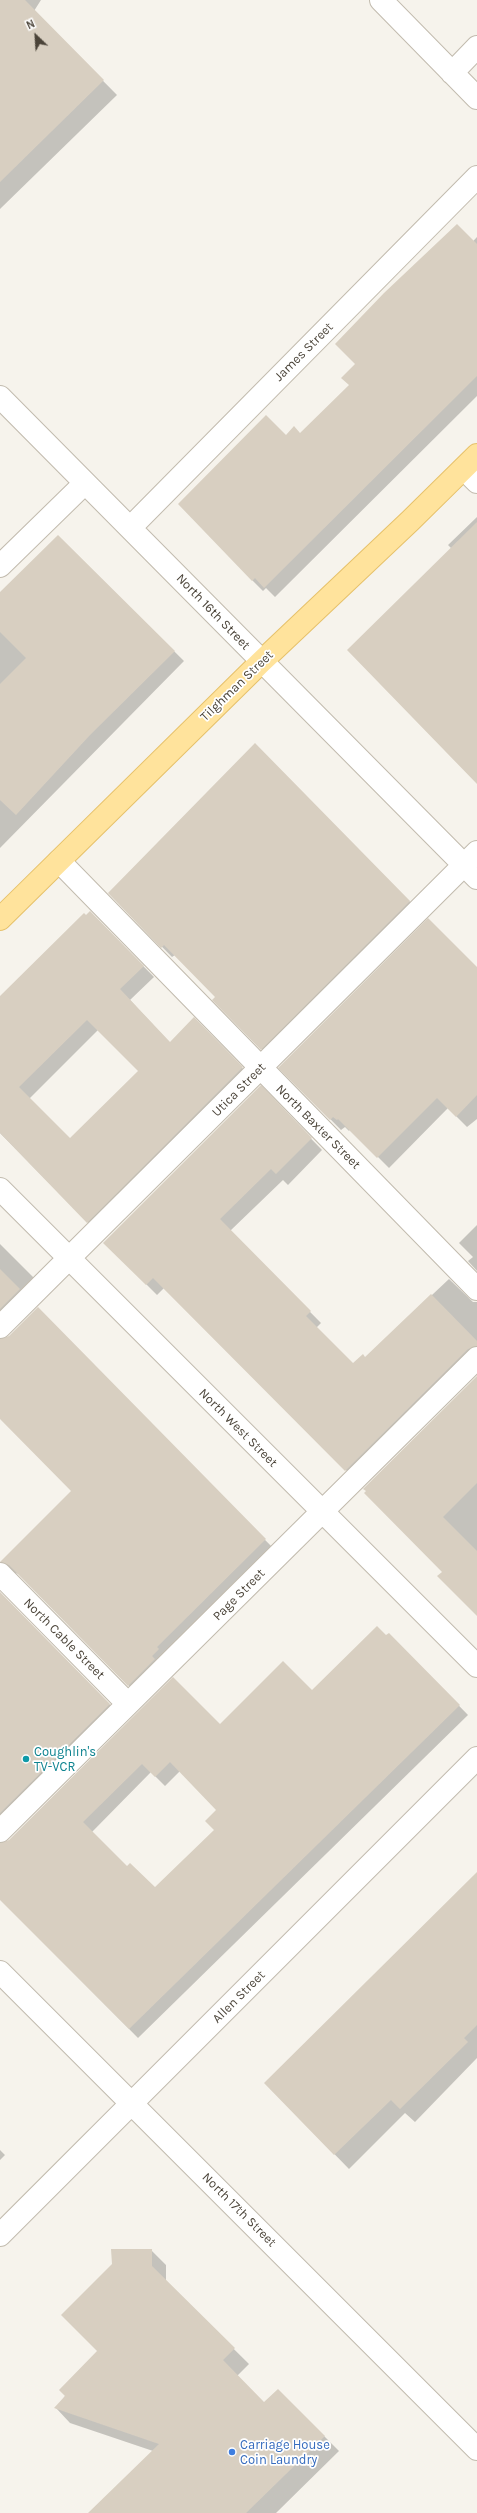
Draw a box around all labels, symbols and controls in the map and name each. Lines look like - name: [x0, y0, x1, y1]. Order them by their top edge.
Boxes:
- north arrow: [16, 16, 56, 56]
- text: N: [24, 17, 37, 32]
- street label: James Street: [271, 319, 337, 385]
- street label: North 16th Street: [173, 571, 253, 653]
- street label: Tilghman Street: [197, 647, 277, 725]
- street label: Utica Street: [209, 1060, 269, 1120]
- street label: North Baxter Street: [272, 1081, 364, 1173]
- street label: North West Street: [195, 1385, 281, 1471]
- street label: Page Street: [210, 1566, 268, 1624]
- street label: North Cable Street: [20, 1595, 108, 1683]
- place label: Coughlin's TV-VCR: [34, 1744, 96, 1775]
- marker: Coughlin's TV-VCR: [21, 1754, 31, 1764]
- street label: Allen Street: [209, 1967, 269, 2027]
- street label: North 17th Street: [199, 2170, 279, 2250]
- place label: Carriage House Coin Laundry: [240, 2437, 330, 2468]
- marker: Carriage House Coin Laundry: [227, 2447, 237, 2457]

